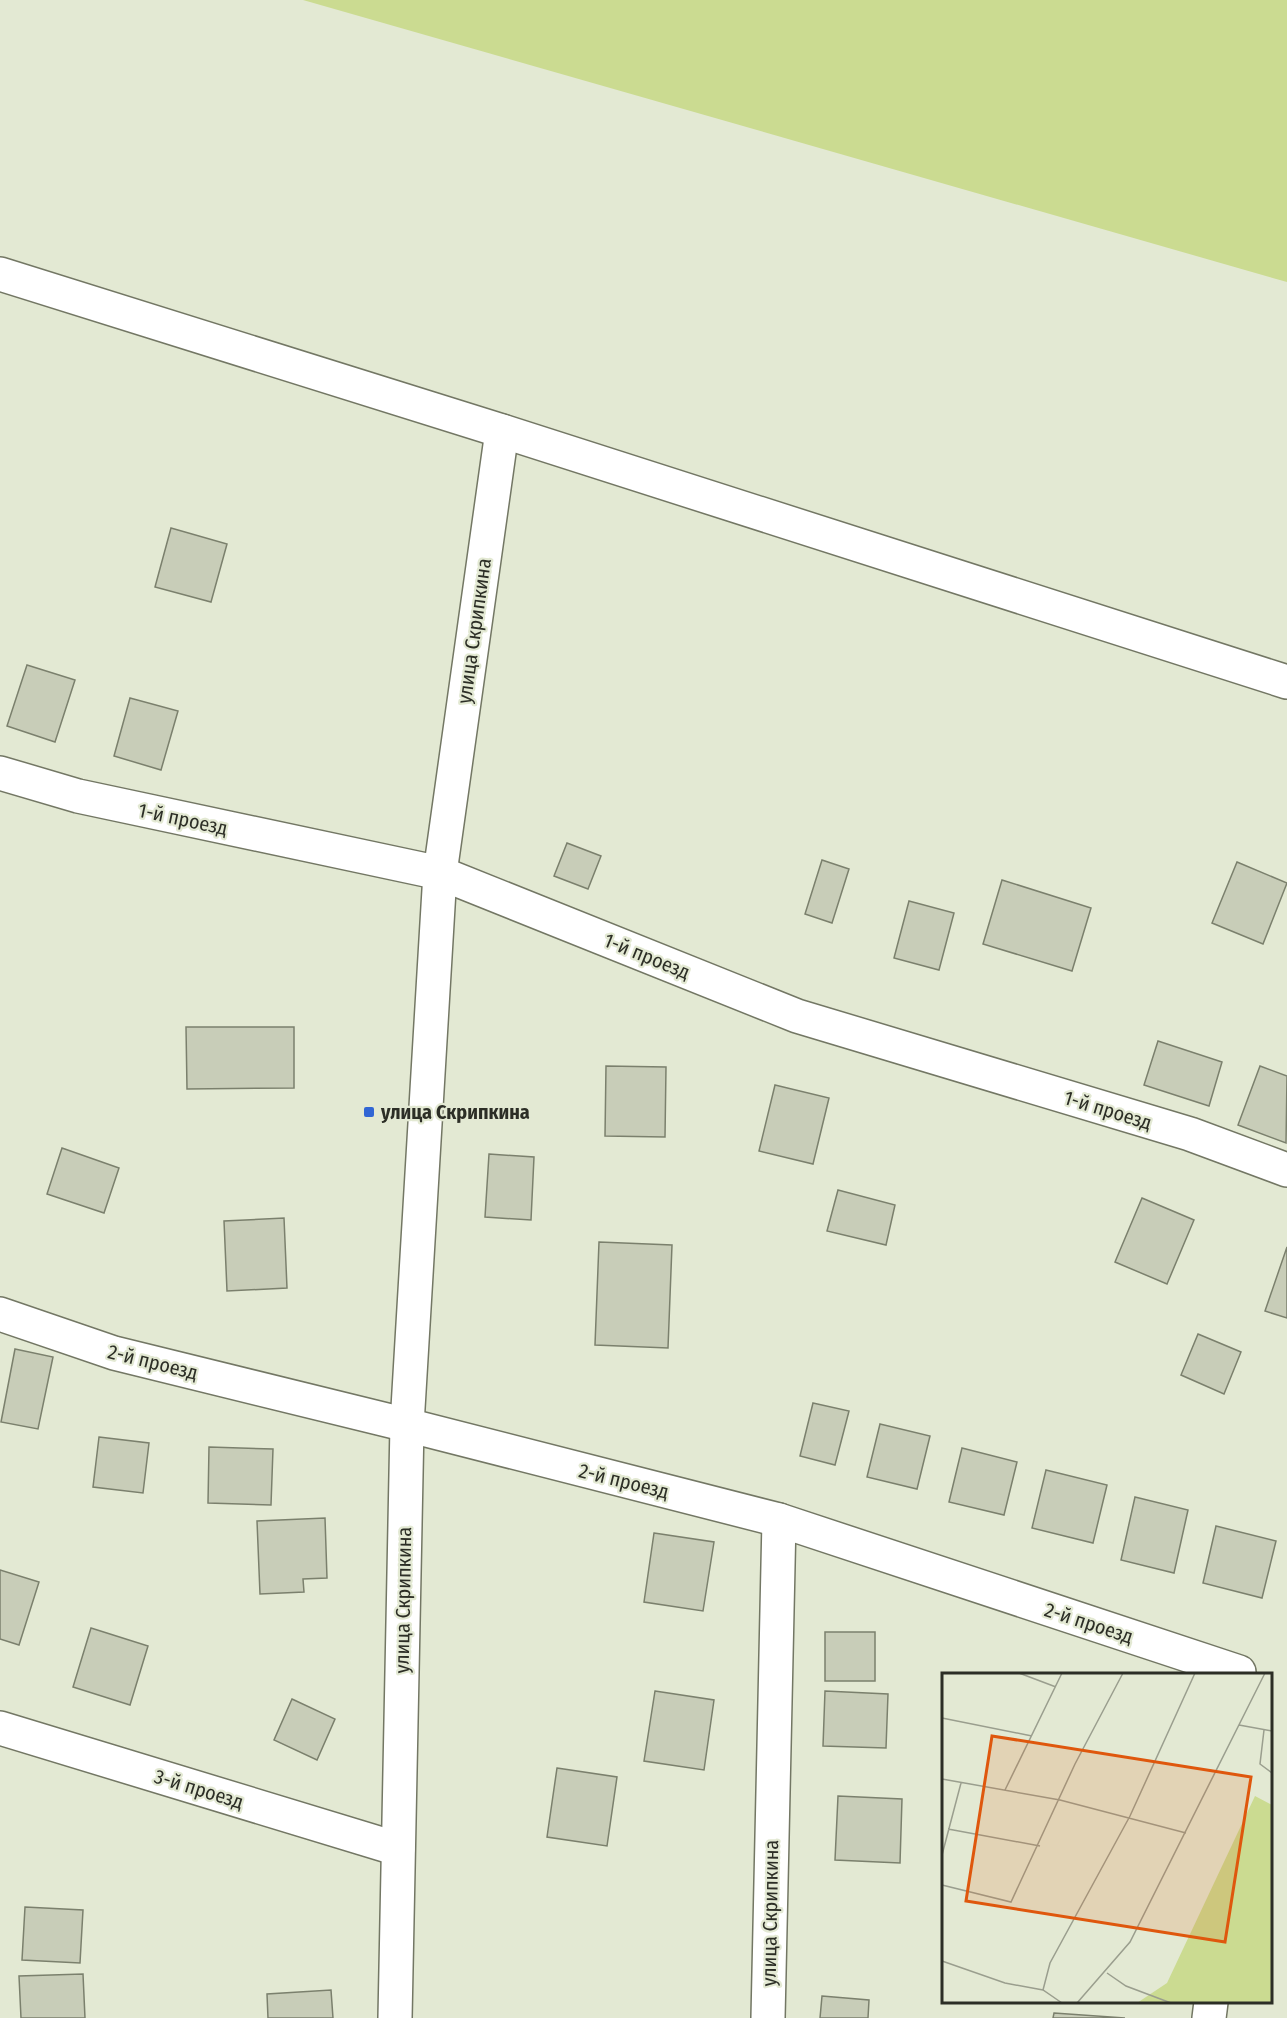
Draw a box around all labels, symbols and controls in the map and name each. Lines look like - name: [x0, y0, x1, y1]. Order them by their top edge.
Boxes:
- street label: улица Скрипкина: [452, 557, 496, 705]
- street label: 1-й проезд: [136, 798, 230, 840]
- street label: 1-й проезд: [601, 928, 693, 984]
- street label: 1-й проезд: [1061, 1085, 1155, 1135]
- place label: улица Скрипкина: [380, 1100, 530, 1124]
- marker: улица Скрипкина: [362, 1105, 376, 1119]
- street label: 2-й проезд: [106, 1339, 200, 1385]
- street label: 2-й проезд: [577, 1458, 671, 1504]
- street label: улица Скрипкина: [390, 1526, 416, 1674]
- street label: 2-й проезд: [1042, 1597, 1136, 1649]
- inset map: [942, 1673, 1272, 2003]
- street label: 3-й проезд: [152, 1764, 246, 1814]
- street label: улица Скрипкина: [757, 1839, 783, 1987]

